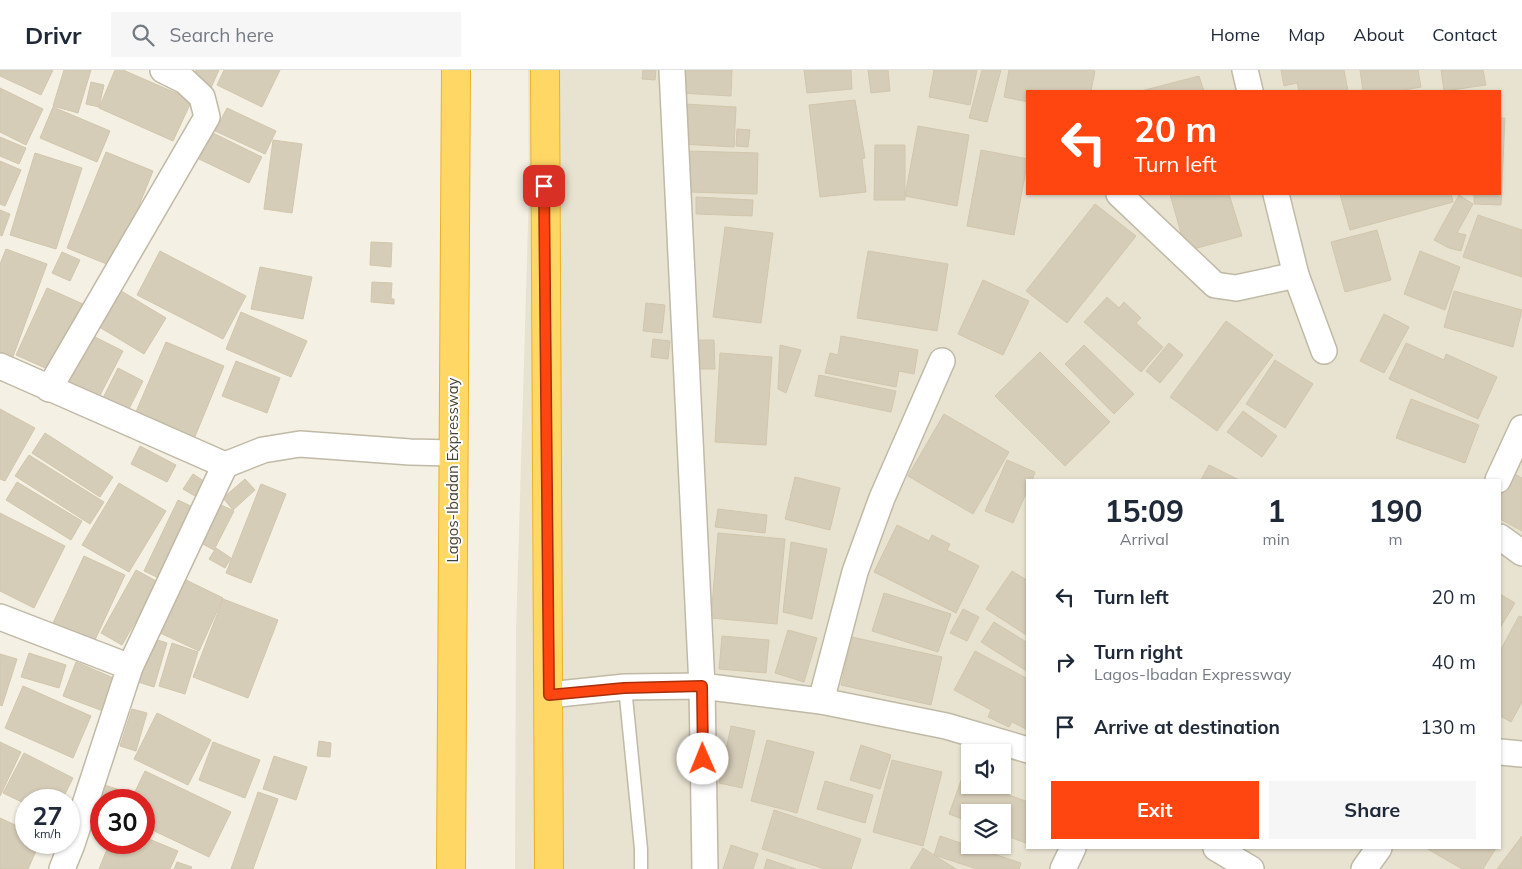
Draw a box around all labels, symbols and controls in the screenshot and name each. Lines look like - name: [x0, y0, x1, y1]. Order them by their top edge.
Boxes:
- search box: [111, 12, 461, 57]
- text: Drivr: [25, 20, 81, 50]
- icon: search: [129, 21, 157, 49]
- text: Search here: [169, 23, 274, 47]
- text: Home: [1210, 23, 1260, 46]
- text: Map: [1288, 23, 1325, 46]
- text: About: [1353, 23, 1404, 46]
- text: Contact: [1432, 23, 1497, 46]
- text: 20 m: [1134, 107, 1217, 151]
- icon: left: [1051, 110, 1116, 175]
- text: Turn left: [1134, 150, 1217, 178]
- pin: [523, 165, 565, 207]
- icon: arrive: [530, 172, 558, 200]
- street label: Lagos-Ibadan Expressway: [443, 377, 462, 563]
- text: 15:09: [1105, 492, 1184, 530]
- text: 1: [1267, 492, 1285, 530]
- text: 190: [1368, 492, 1422, 530]
- text: Arrival: [1120, 529, 1169, 549]
- text: min: [1263, 529, 1290, 549]
- text: m: [1388, 529, 1402, 549]
- icon: left: [1051, 583, 1079, 611]
- text: Turn left: [1094, 585, 1169, 609]
- text: 20 m: [1432, 585, 1476, 609]
- text: Turn right: [1094, 640, 1183, 664]
- icon: right: [1051, 648, 1079, 676]
- text: 40 m: [1432, 650, 1476, 674]
- text: Lagos-Ibadan Expressway: [1094, 664, 1291, 684]
- icon: arrive: [1051, 713, 1079, 741]
- text: Arrive at destination: [1094, 715, 1280, 739]
- text: 130 m: [1420, 715, 1476, 739]
- position arrow: [676, 732, 728, 784]
- map controls: [961, 744, 1011, 854]
- button: sound: [961, 744, 1011, 794]
- button: Exit: [1051, 781, 1259, 839]
- button: Share: [1269, 781, 1476, 839]
- speed limit sign: 30: [90, 789, 155, 854]
- text: 27: [32, 800, 63, 831]
- button: layers: [961, 804, 1011, 854]
- text: km/h: [34, 826, 61, 841]

